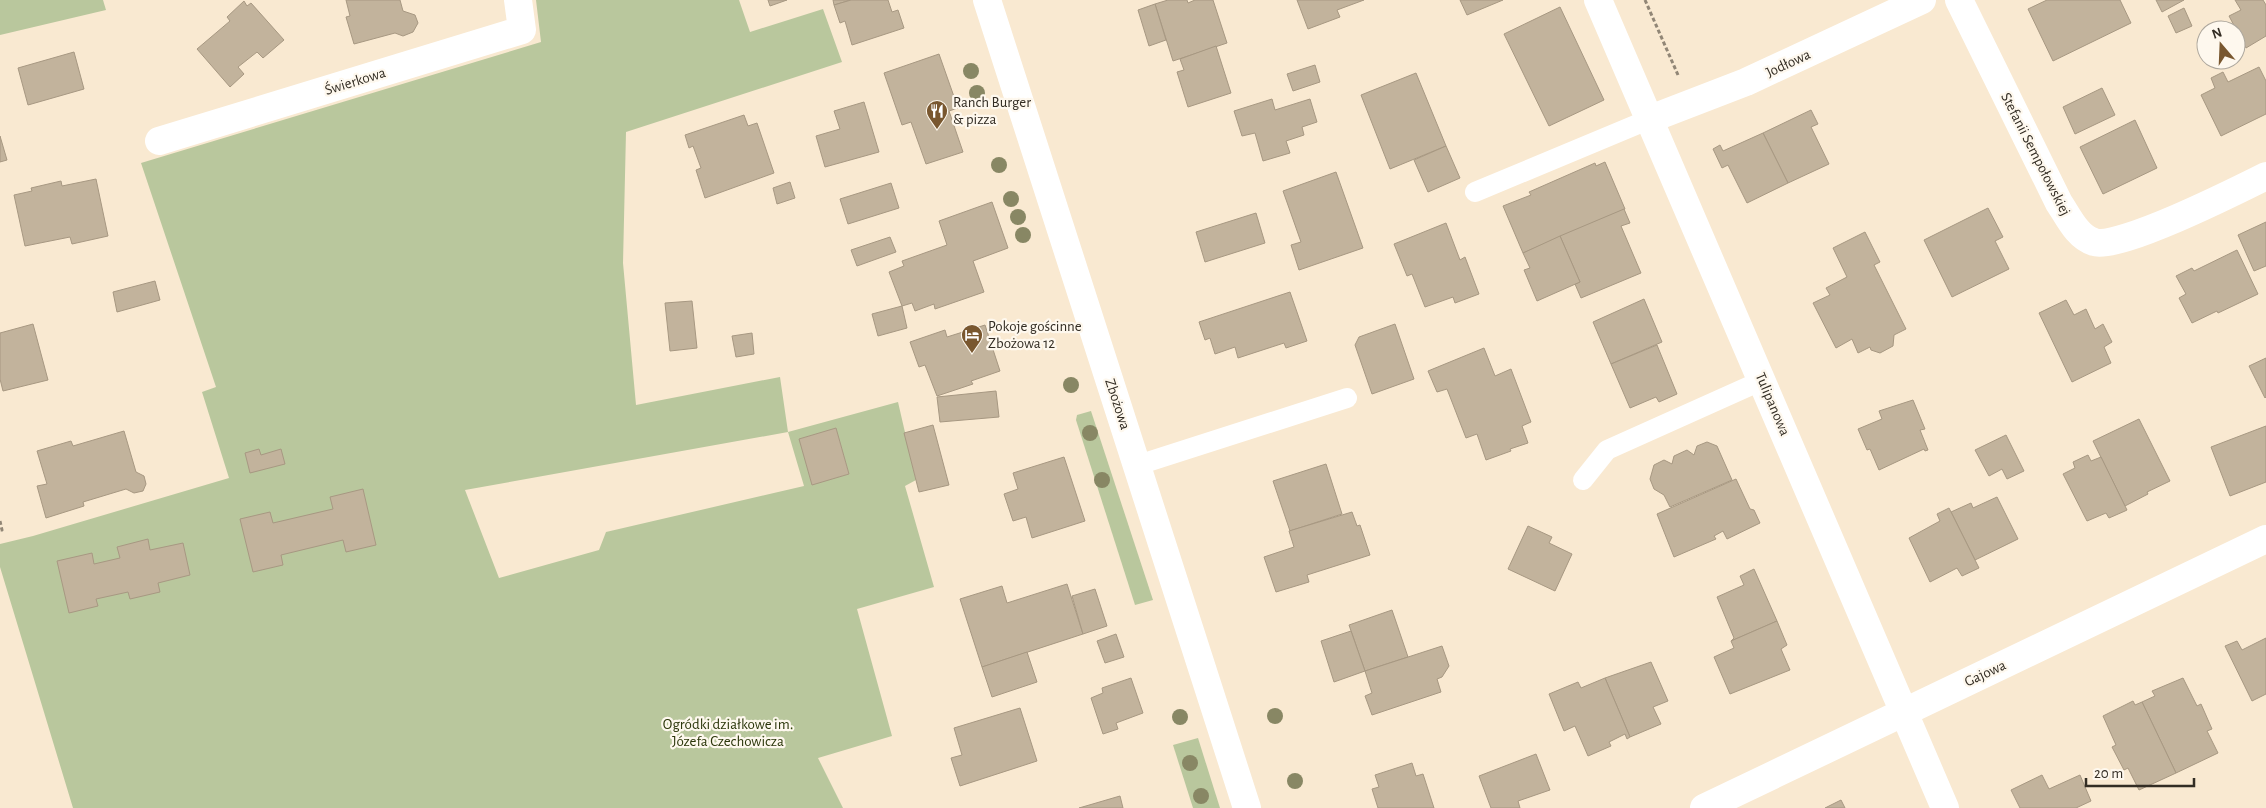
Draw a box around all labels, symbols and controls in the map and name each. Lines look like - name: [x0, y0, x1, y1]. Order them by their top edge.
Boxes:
- north arrow: [2196, 20, 2246, 70]
- text: N: [2210, 25, 2224, 42]
- street label: Jodłowa: [1764, 47, 1813, 80]
- street label: Świerkowa: [322, 63, 387, 98]
- street label: Stefanii Sempołowskiej: [1998, 90, 2073, 218]
- place label: Ranch Burger & pizza: [953, 95, 1031, 127]
- restaurant icon: Ranch Burger & pizza: [925, 99, 949, 130]
- place label: Pokoje gościnne Zbożowa 12: [988, 319, 1082, 351]
- hotel icon: Pokoje gościnne Zbożowa 12: [960, 323, 984, 354]
- street label: Tulipanowa: [1752, 370, 1793, 438]
- street label: Zbożowa: [1102, 377, 1133, 432]
- street label: Gajowa: [1962, 657, 2008, 689]
- park label: Ogródki działkowe im. Józefa Czechowicza: [663, 717, 793, 749]
- scale bar: [2086, 756, 2194, 788]
- text: 20 m: [2094, 766, 2123, 781]

